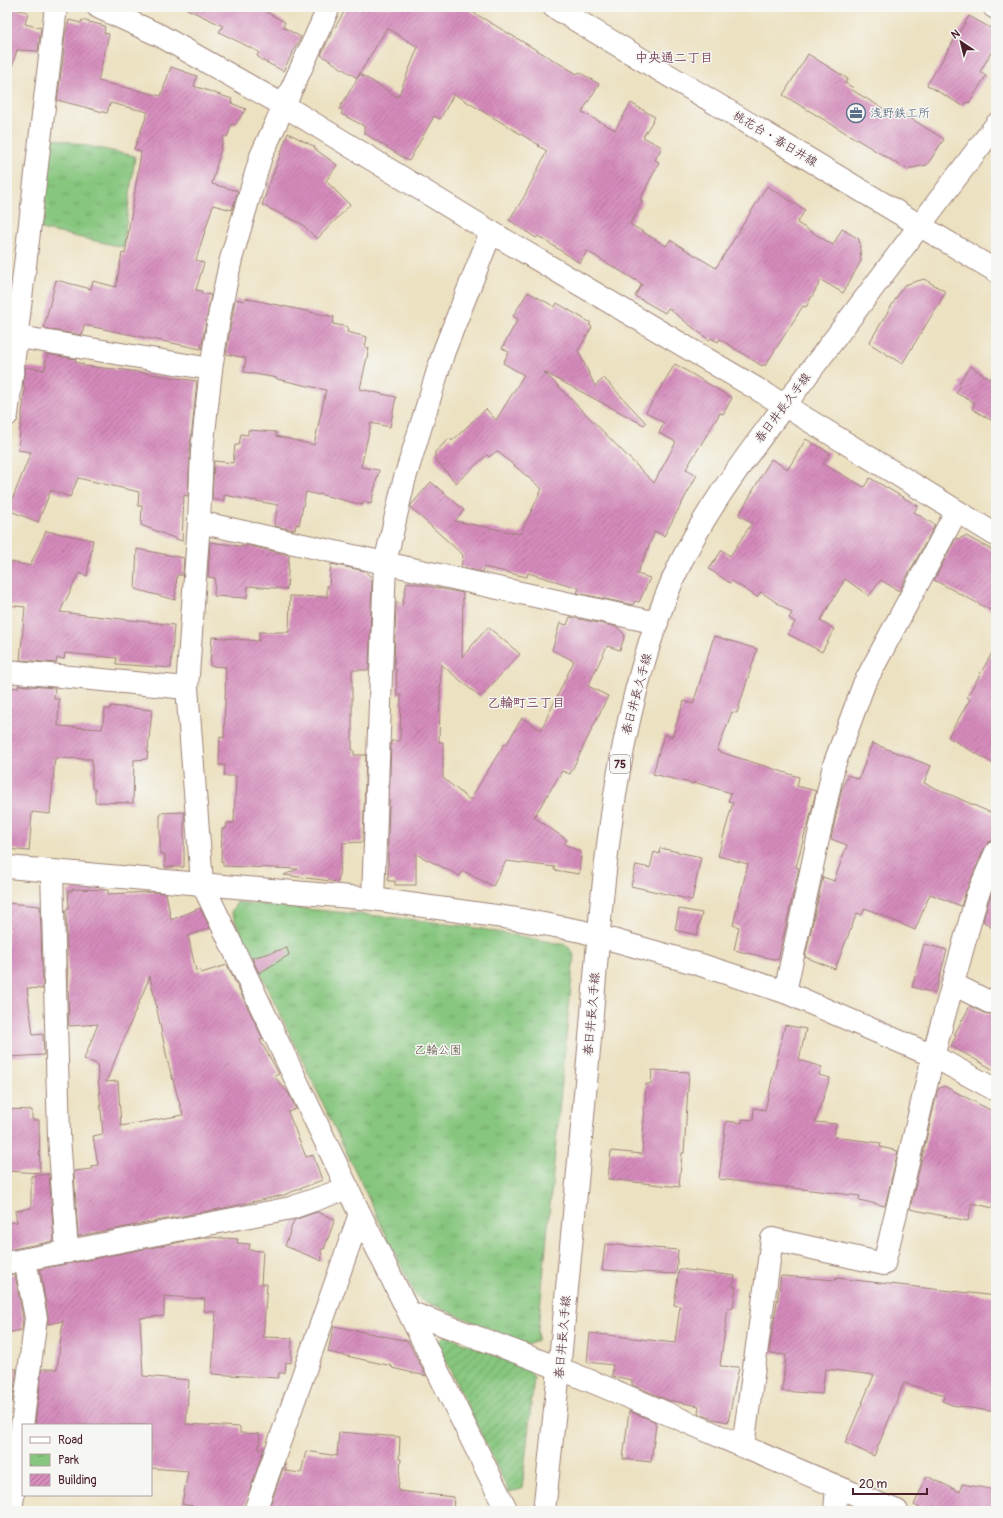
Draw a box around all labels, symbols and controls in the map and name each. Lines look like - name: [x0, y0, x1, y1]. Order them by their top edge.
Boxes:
- north arrow: [941, 22, 981, 62]
- text: N: [949, 26, 963, 42]
- district label: 中央通二丁目: [635, 50, 713, 66]
- office icon: 浅野鉄工所: [845, 102, 867, 124]
- place label: 浅野鉄工所: [870, 106, 930, 121]
- street label: 桃花台・春日井線: [730, 108, 820, 170]
- street label: 春日井長久手線: [752, 370, 814, 446]
- street label: 春日井長久手線: [619, 651, 655, 737]
- district label: 乙輪町三丁目: [487, 695, 565, 711]
- road number: 75: [610, 755, 630, 773]
- street label: 春日井長久手線: [581, 971, 603, 1057]
- park label: 乙輪公園: [414, 1043, 462, 1058]
- street label: 春日井長久手線: [552, 1294, 574, 1380]
- legend: [22, 1424, 152, 1496]
- text: Road: [58, 1433, 83, 1448]
- text: Park: [58, 1453, 79, 1468]
- scale bar: [853, 1470, 927, 1496]
- text: Building: [58, 1473, 97, 1488]
- text: 20 m: [859, 1477, 888, 1492]

